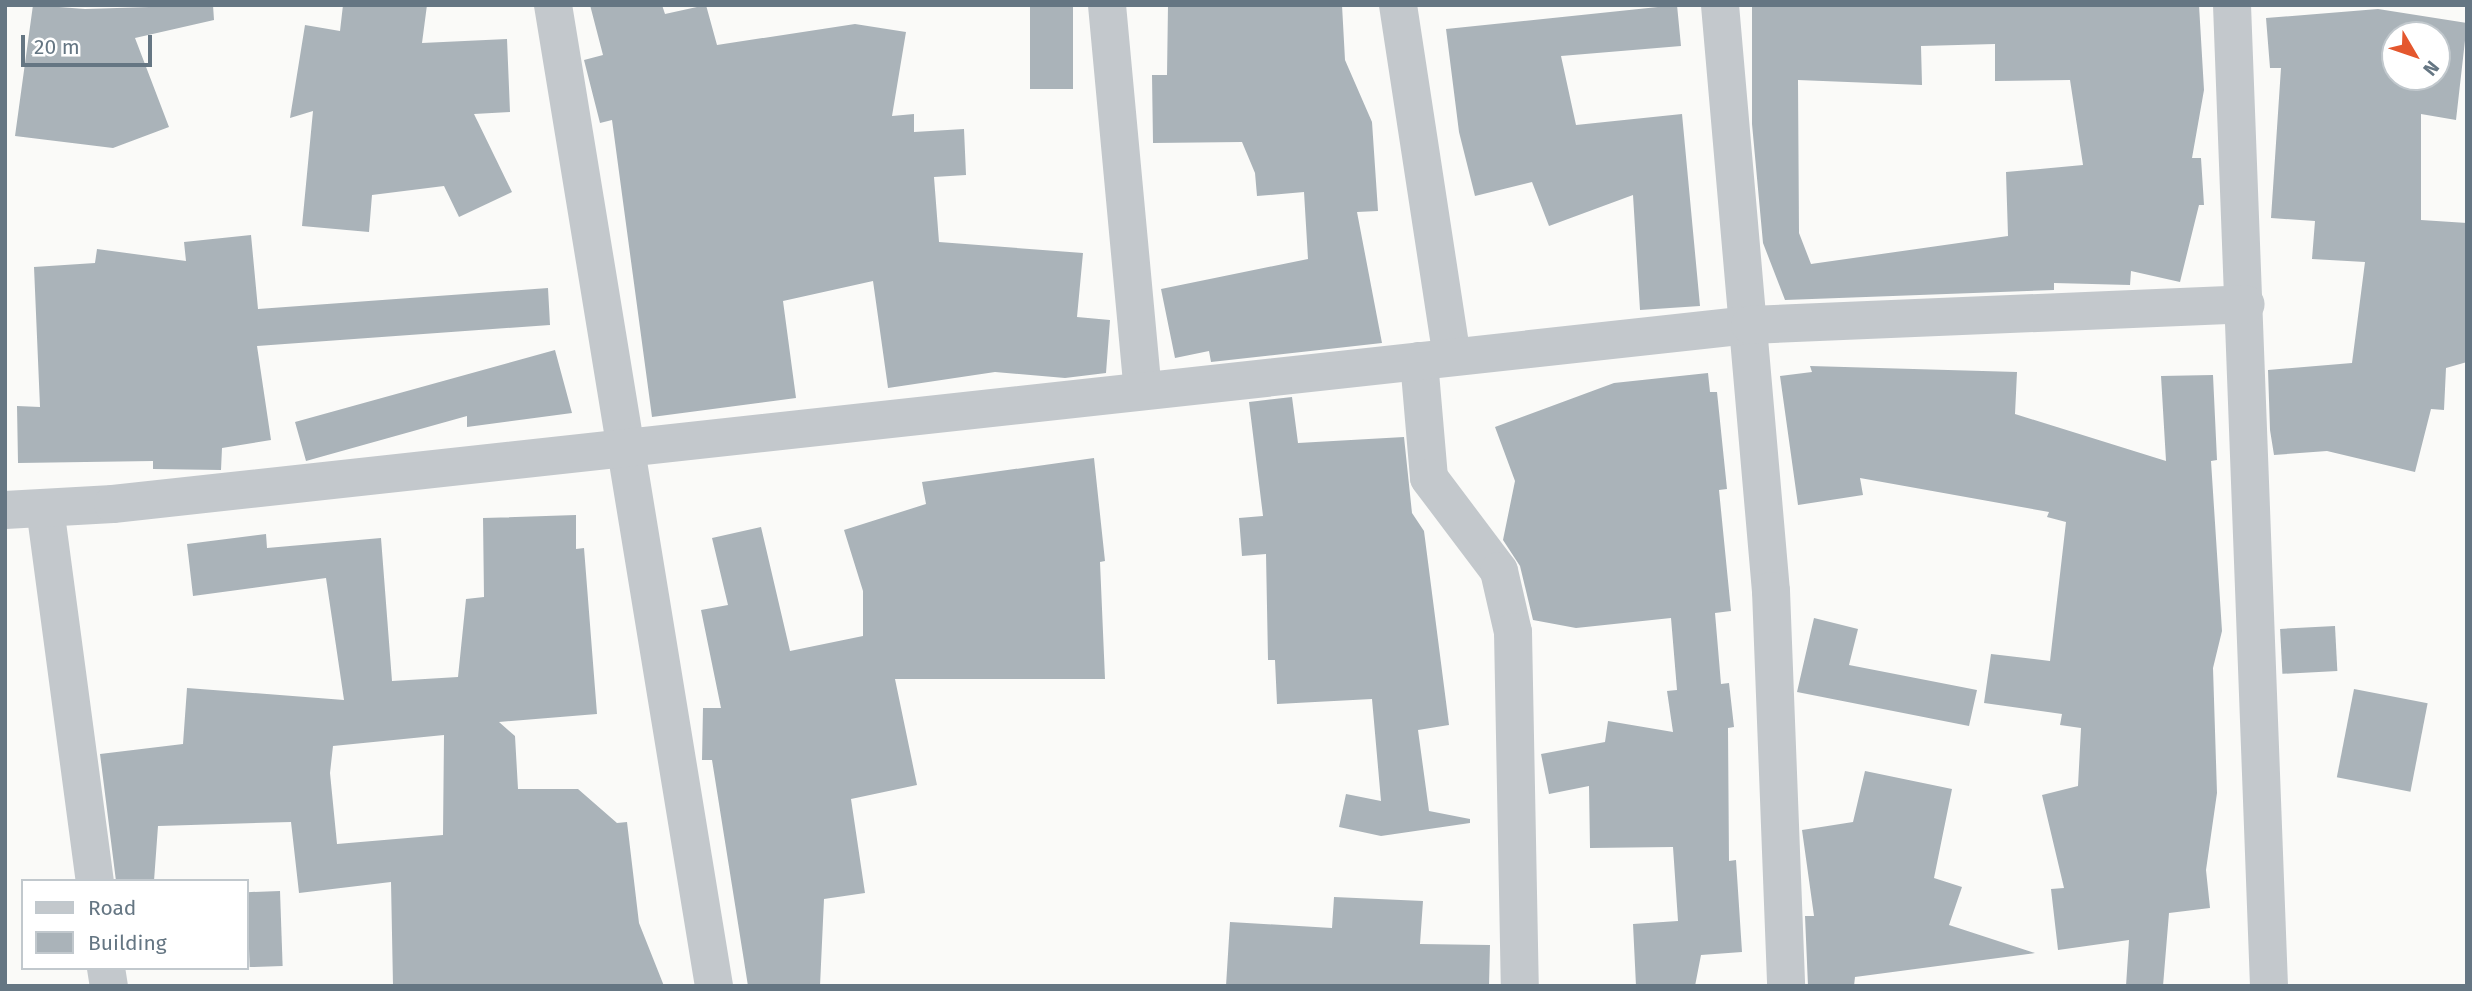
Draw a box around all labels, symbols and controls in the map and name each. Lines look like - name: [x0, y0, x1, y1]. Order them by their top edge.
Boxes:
- scale bar: [24, 21, 156, 65]
- north arrow: [2381, 21, 2451, 91]
- text: 20 m: [34, 34, 80, 60]
- text: N: [2418, 56, 2444, 80]
- legend: [21, 879, 248, 970]
- text: Road: [88, 895, 136, 921]
- text: Building: [88, 930, 167, 956]

